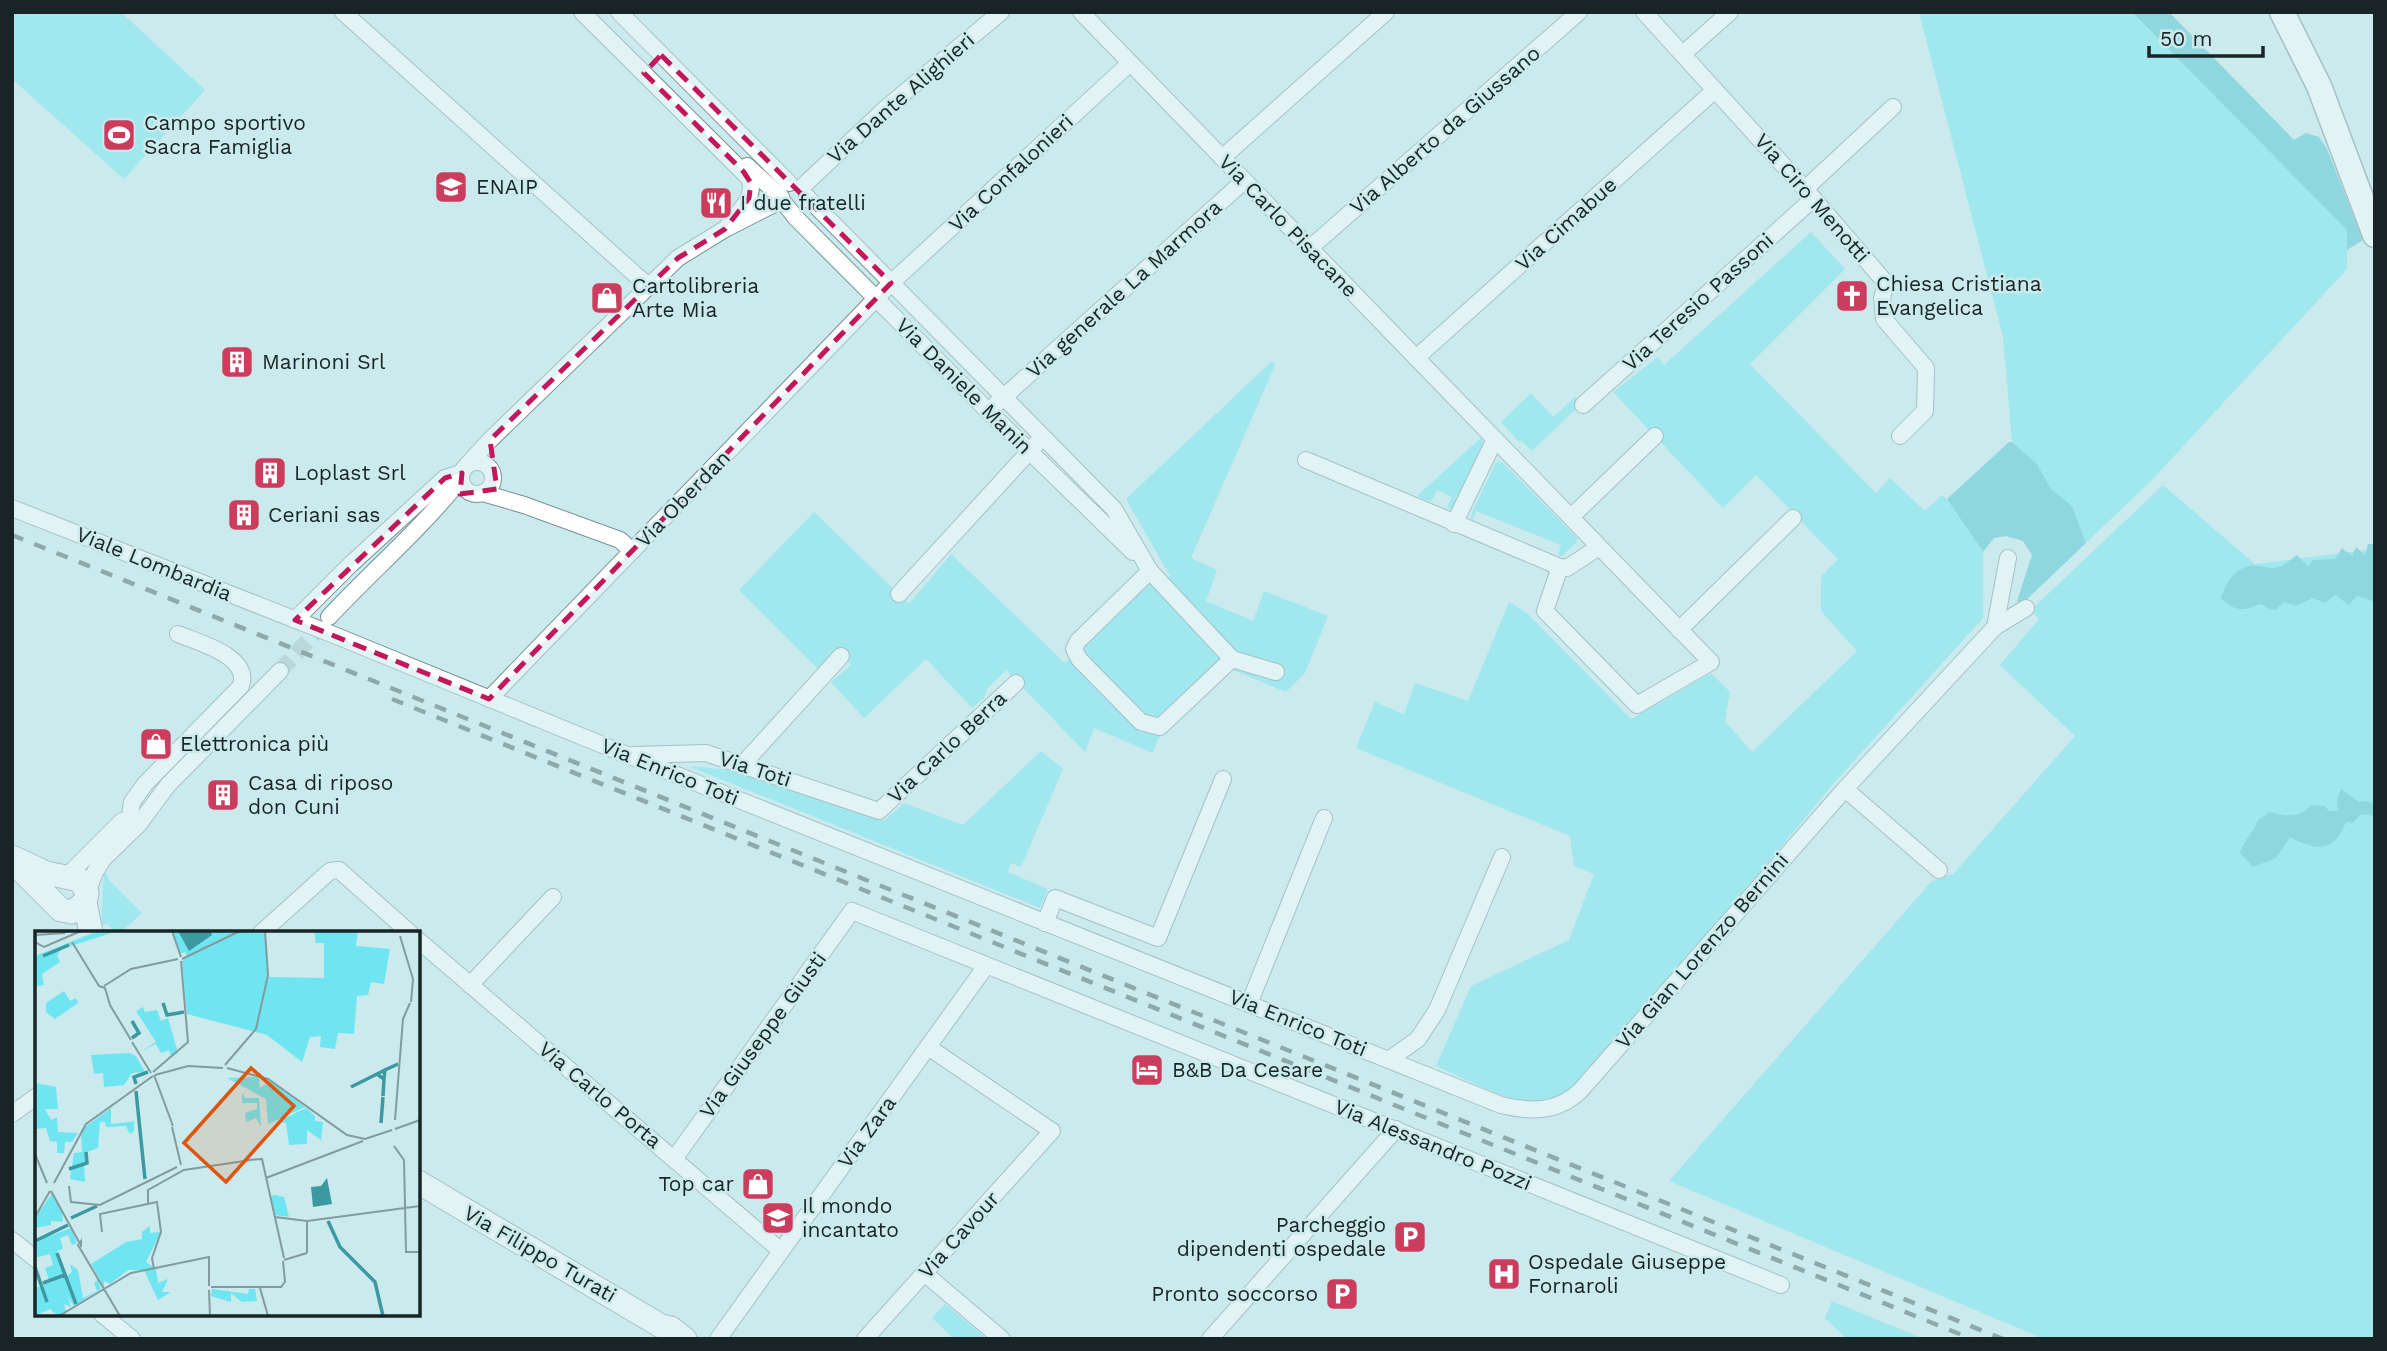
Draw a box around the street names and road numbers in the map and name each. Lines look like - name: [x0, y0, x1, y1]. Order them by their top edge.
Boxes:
- street label: Via Dante Alighieri: [822, 27, 979, 168]
- street label: Via Alberto da Giussano: [1344, 40, 1545, 219]
- street label: Via Confalonieri: [943, 109, 1078, 237]
- street label: Via Ciro Menotti: [1750, 128, 1875, 267]
- street label: Via Carlo Pisacane: [1214, 149, 1363, 302]
- street label: Via Cimabue: [1510, 172, 1622, 276]
- street label: Via generale La Marmora: [1021, 194, 1227, 383]
- street label: Via Teresio Passoni: [1617, 227, 1778, 376]
- street label: Via Daniele Manin: [891, 312, 1038, 459]
- street label: Via Oberdan: [630, 445, 735, 552]
- street label: Viale Lombardia: [73, 521, 236, 606]
- street label: Via Carlo Berra: [882, 685, 1011, 808]
- street label: Via Enrico Toti: [598, 733, 743, 811]
- street label: Via Toti: [716, 745, 794, 792]
- street label: Via Gian Lorenzo Bernini: [1610, 848, 1793, 1054]
- street label: Via Giuseppe Giusti: [694, 947, 831, 1123]
- street label: Via Enrico Toti: [1226, 984, 1371, 1062]
- street label: Via Carlo Porta: [534, 1036, 667, 1153]
- street label: Via Zara: [832, 1091, 901, 1173]
- street label: Via Alessandro Pozzi: [1331, 1094, 1535, 1196]
- street label: Via Cavour: [913, 1186, 1005, 1283]
- street label: Via Filippo Turati: [459, 1200, 621, 1307]

